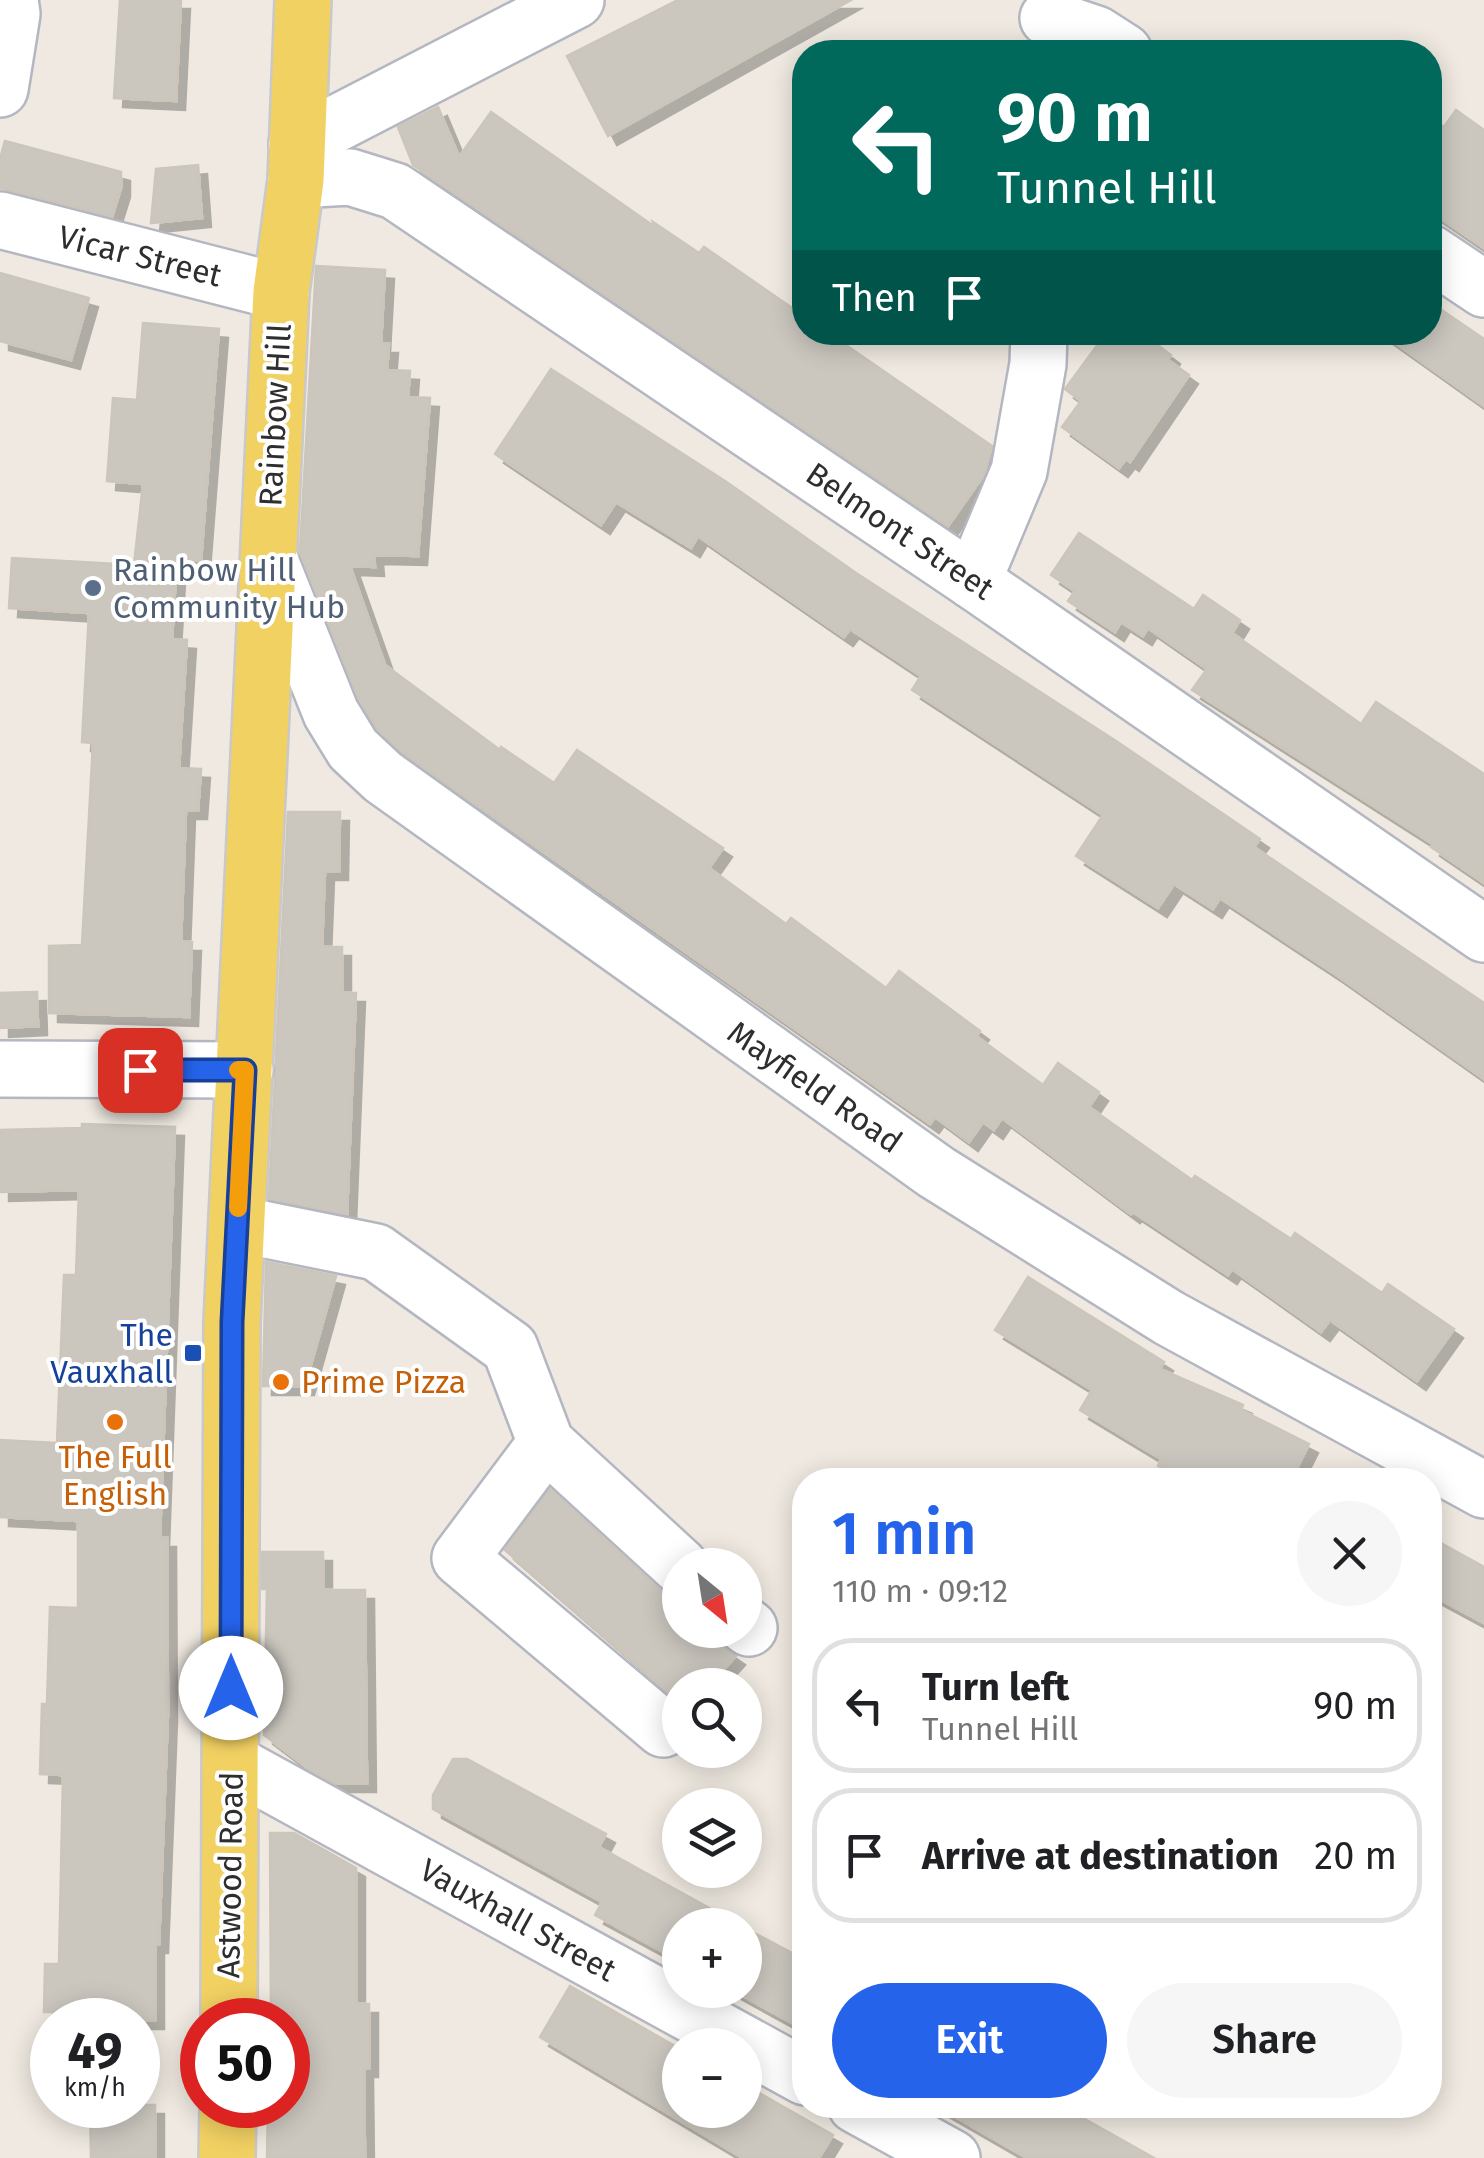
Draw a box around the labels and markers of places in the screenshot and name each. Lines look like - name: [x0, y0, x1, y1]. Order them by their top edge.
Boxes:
- place label: Rainbow Hill Community Hub: [113, 551, 345, 626]
- marker: Rainbow Hill Community Hub: [82, 577, 104, 599]
- pin: [98, 1028, 183, 1113]
- place label: The Vauxhall: [50, 1316, 173, 1391]
- marker: The Vauxhall: [182, 1342, 204, 1364]
- place label: Prime Pizza: [301, 1363, 466, 1401]
- marker: Prime Pizza: [270, 1371, 292, 1393]
- marker: The Full English: [104, 1411, 126, 1433]
- place label: The Full English: [58, 1438, 172, 1513]

